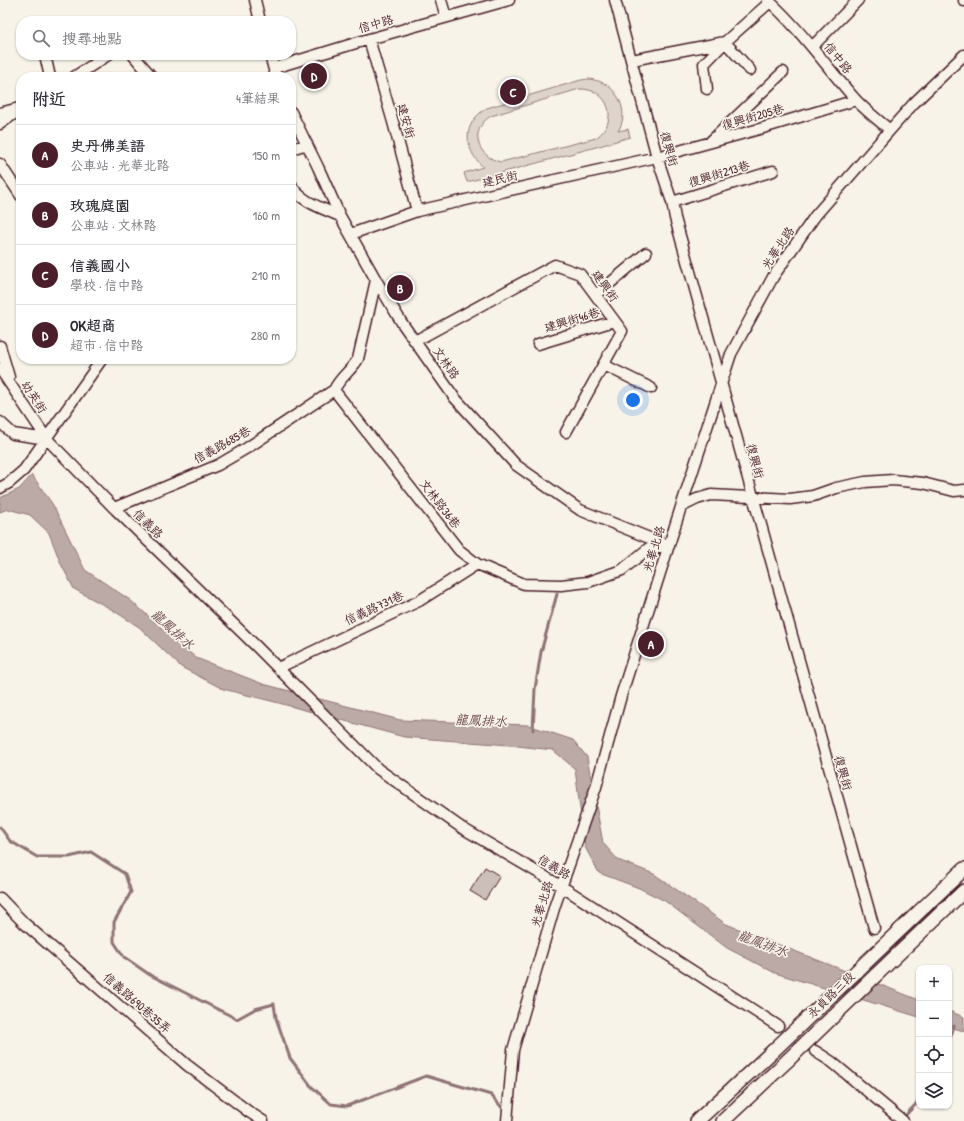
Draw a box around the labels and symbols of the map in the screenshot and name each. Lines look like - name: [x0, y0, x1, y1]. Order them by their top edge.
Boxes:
- street label: 信中路: [356, 10, 396, 37]
- street label: 信中路: [820, 38, 856, 77]
- pin: D: [301, 61, 327, 91]
- pin: C: [500, 77, 526, 107]
- street label: 復興街205巷: [720, 100, 786, 134]
- street label: 建安街: [393, 101, 420, 141]
- street label: 復興街: [656, 129, 683, 169]
- street label: 復興街213巷: [686, 156, 752, 191]
- street label: 建民街: [480, 166, 519, 191]
- street label: 光華北路: [757, 223, 798, 272]
- street label: 建興街: [588, 266, 623, 305]
- pin: B: [387, 273, 413, 303]
- street label: 建興街46巷: [542, 303, 602, 336]
- street label: 文林路: [429, 343, 464, 382]
- street label: 幼英街: [17, 377, 51, 416]
- your location: [623, 390, 643, 410]
- street label: 信義路685巷: [190, 422, 253, 467]
- street label: 復興街: [743, 441, 768, 480]
- street label: 文林路36巷: [416, 476, 465, 532]
- street label: 信義路: [129, 505, 167, 542]
- street label: 光華北路: [638, 523, 669, 574]
- street label: 信義路731巷: [341, 586, 406, 629]
- water label: 龍鳳排水: [148, 605, 199, 654]
- pin: A: [638, 629, 664, 659]
- water label: 龍鳳排水: [455, 710, 508, 730]
- street label: 復興街: [830, 753, 857, 793]
- street label: 信義路: [534, 850, 574, 883]
- street label: 光華北路: [526, 878, 557, 929]
- water label: 龍鳳排水: [735, 926, 791, 961]
- street label: 信義路690巷35弄: [100, 968, 175, 1037]
- street label: 永貞路三段: [803, 968, 858, 1022]

